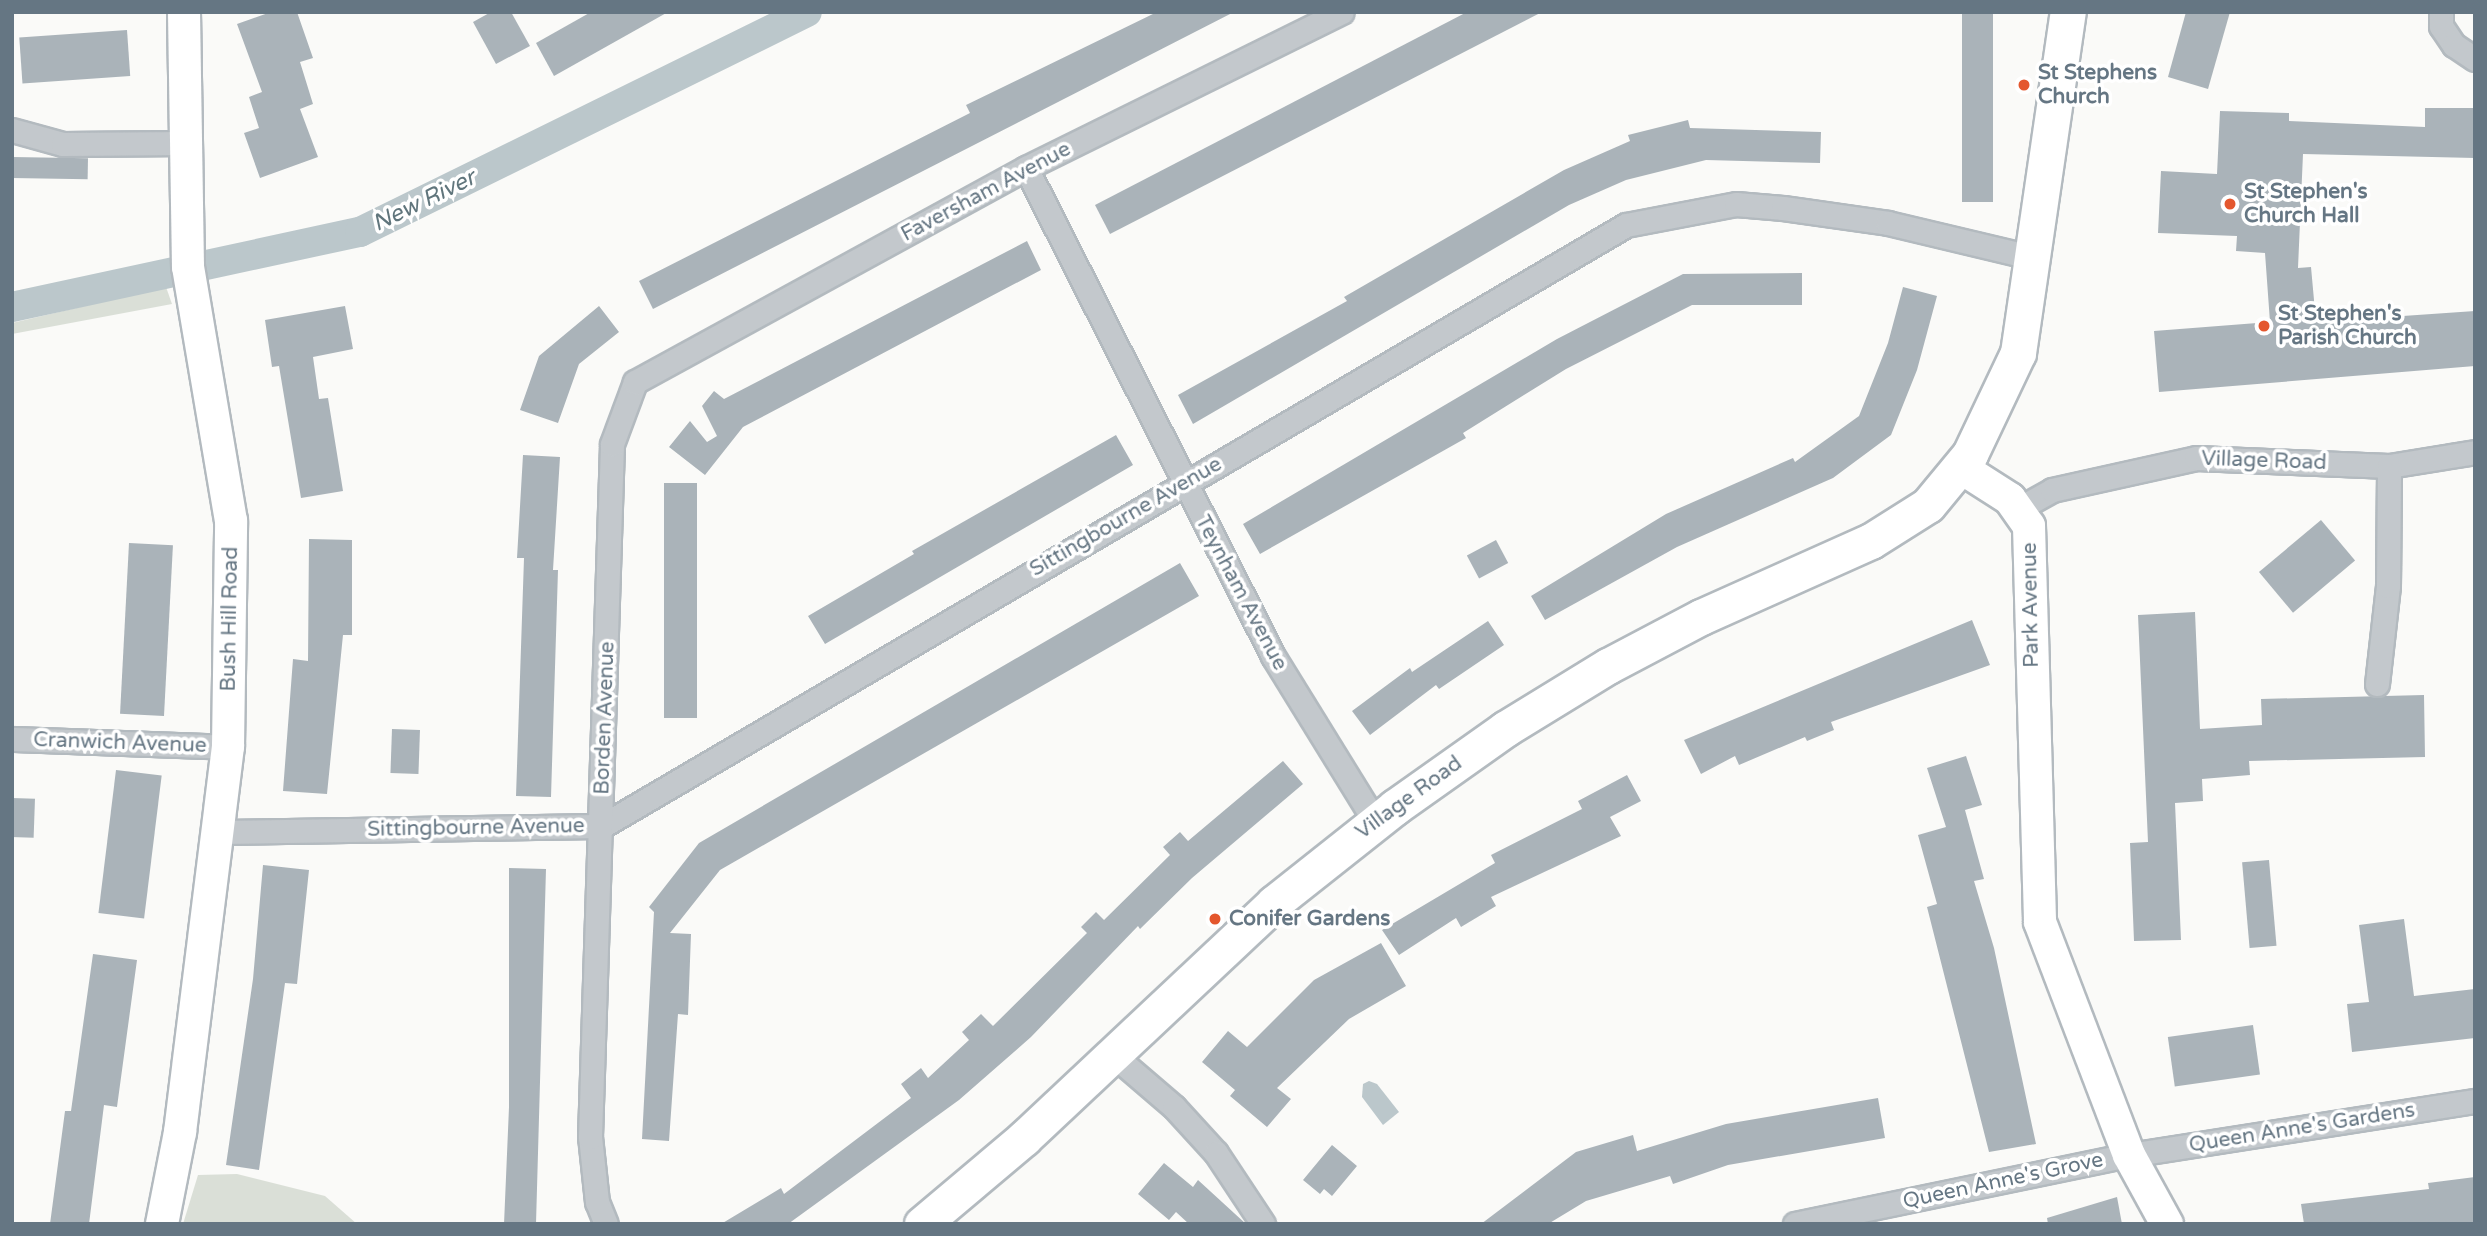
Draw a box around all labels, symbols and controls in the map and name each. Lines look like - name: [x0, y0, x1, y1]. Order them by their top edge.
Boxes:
- place label: St Stephens Church: [2038, 60, 2157, 110]
- marker: St Stephens Church: [2016, 77, 2032, 93]
- street label: Faversham Avenue: [897, 137, 1075, 247]
- water label: New River: [368, 164, 480, 238]
- place label: St Stephen's Church Hall: [2244, 179, 2368, 229]
- marker: St Stephen's Church Hall: [2222, 196, 2238, 212]
- place label: St Stephen's Parish Church: [2278, 301, 2417, 351]
- marker: St Stephen's Parish Church: [2256, 318, 2272, 334]
- street label: Village Road: [2201, 446, 2327, 476]
- street label: Sittingbourne Avenue: [1026, 452, 1226, 582]
- street label: Teynham Avenue: [1190, 511, 1292, 675]
- street label: Park Avenue: [2017, 542, 2045, 668]
- street label: Bush Hill Road: [216, 546, 244, 692]
- street label: Borden Avenue: [590, 641, 620, 795]
- street label: Cranwich Avenue: [33, 727, 207, 759]
- street label: Village Road: [1351, 751, 1467, 845]
- street label: Sittingbourne Avenue: [367, 814, 585, 842]
- place label: Conifer Gardens: [1229, 906, 1390, 932]
- marker: Conifer Gardens: [1207, 911, 1223, 927]
- street label: Queen Anne's Gardens: [2187, 1098, 2417, 1158]
- street label: Queen Anne's Grove: [1901, 1147, 2105, 1215]

